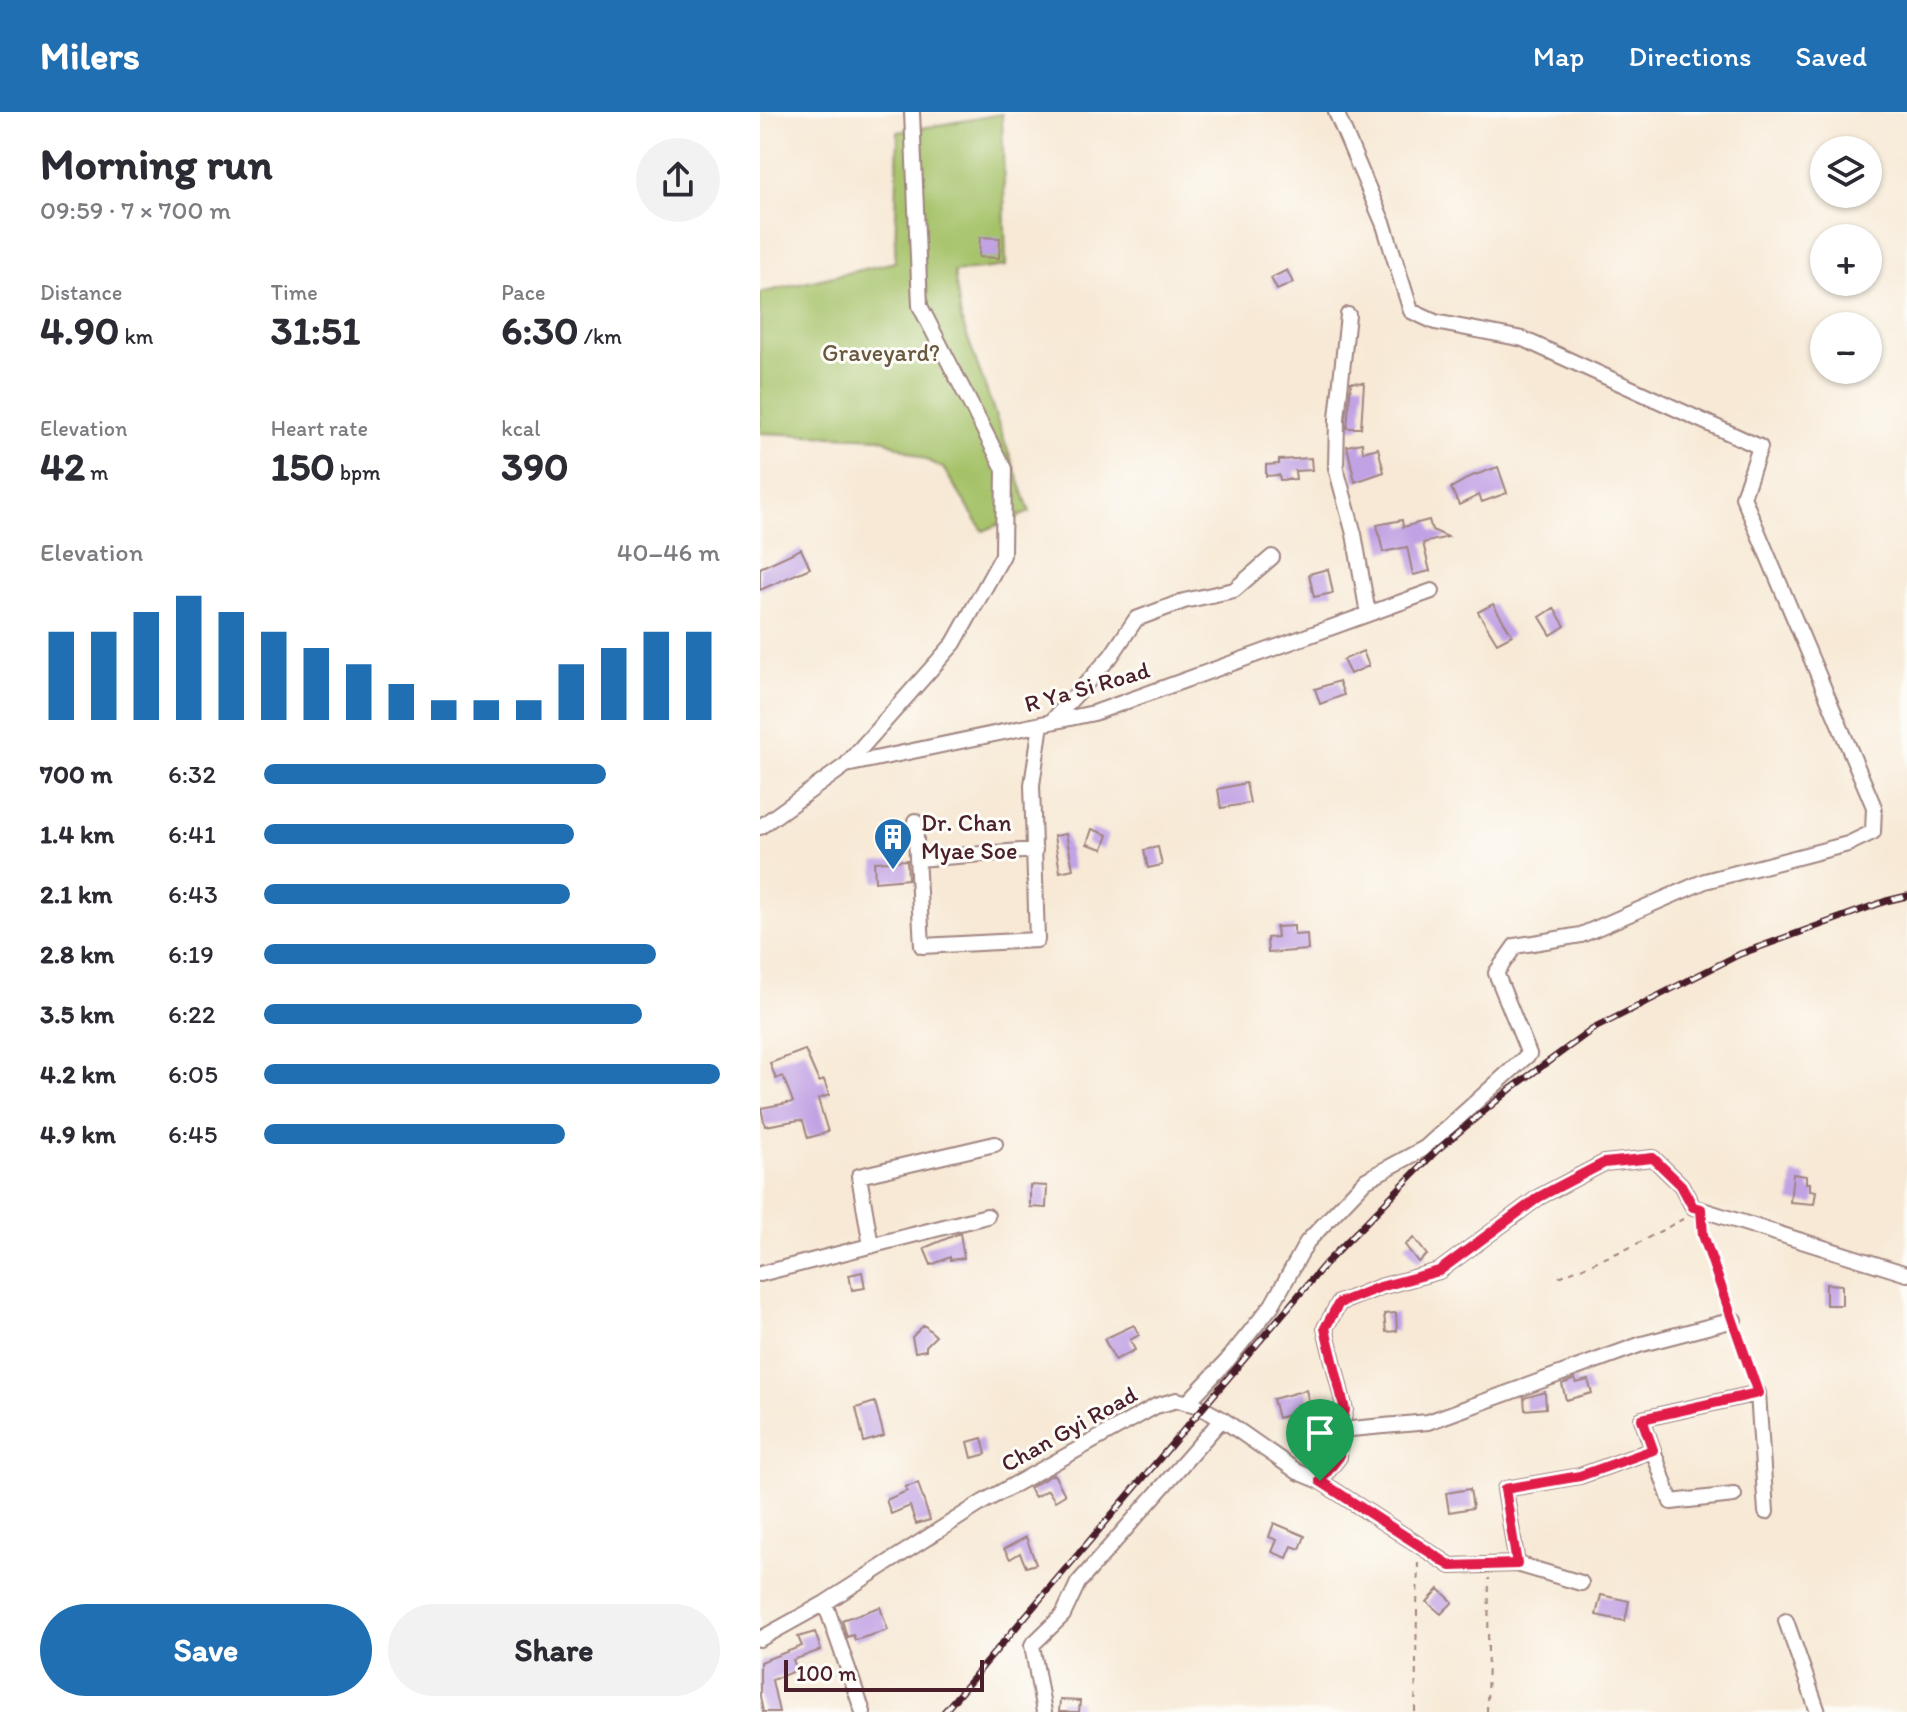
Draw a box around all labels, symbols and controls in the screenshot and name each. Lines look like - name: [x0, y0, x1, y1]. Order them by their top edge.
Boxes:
- text: Milers: [40, 33, 140, 79]
- text: Map: [1533, 39, 1584, 73]
- text: Directions: [1628, 39, 1752, 73]
- text: Saved: [1796, 39, 1867, 73]
- map controls: [1810, 136, 1882, 384]
- button: layers: [1810, 136, 1882, 208]
- text: Morning run: [40, 137, 273, 190]
- button: share: [636, 138, 720, 222]
- text: 09:59 · 7 × 700 m: [40, 194, 231, 226]
- button: +: [1810, 224, 1882, 296]
- text: Distance: [40, 279, 122, 306]
- text: Time: [271, 279, 318, 306]
- text: Pace: [501, 279, 545, 306]
- text: 4.90: [40, 306, 119, 354]
- text: 31:51: [271, 306, 360, 354]
- text: 6:30: [501, 306, 579, 354]
- button: −: [1810, 312, 1882, 384]
- text: km: [119, 323, 154, 350]
- text: /km: [579, 323, 622, 350]
- park label: Graveyard?: [822, 338, 940, 367]
- text: Elevation: [40, 415, 127, 442]
- text: Heart rate: [271, 415, 368, 442]
- text: kcal: [501, 415, 540, 442]
- text: 42: [40, 442, 85, 490]
- text: 150: [271, 442, 335, 490]
- text: 390: [501, 442, 569, 490]
- text: m: [85, 459, 109, 486]
- text: bpm: [335, 459, 381, 486]
- text: Elevation: [40, 536, 143, 568]
- text: 40–46 m: [617, 536, 720, 568]
- street label: R Ya Si Road: [1021, 655, 1153, 718]
- text: 700 m: [40, 758, 113, 790]
- text: 6:32: [168, 758, 216, 790]
- place label: Dr. Chan Myae Soe: [921, 808, 1017, 865]
- building icon: Dr. Chan Myae Soe: [872, 816, 914, 871]
- text: 1.4 km: [40, 818, 114, 850]
- text: 6:41: [168, 818, 216, 850]
- text: 2.1 km: [40, 878, 112, 910]
- text: 6:43: [168, 878, 218, 910]
- text: 2.8 km: [40, 938, 115, 970]
- text: 6:19: [168, 938, 214, 970]
- text: 3.5 km: [40, 998, 114, 1030]
- text: 6:22: [168, 998, 215, 1030]
- text: 4.2 km: [40, 1058, 116, 1090]
- text: 6:05: [168, 1058, 218, 1090]
- text: 4.9 km: [40, 1118, 116, 1150]
- text: 6:45: [168, 1118, 217, 1150]
- street label: Chan Gyi Road: [996, 1379, 1142, 1478]
- pin: [1286, 1399, 1354, 1481]
- icon: arrive: [1298, 1411, 1342, 1455]
- button: Save: [40, 1604, 372, 1696]
- button: Share: [388, 1604, 720, 1696]
- scale bar: [784, 1656, 984, 1692]
- text: 100 m: [796, 1660, 857, 1687]

